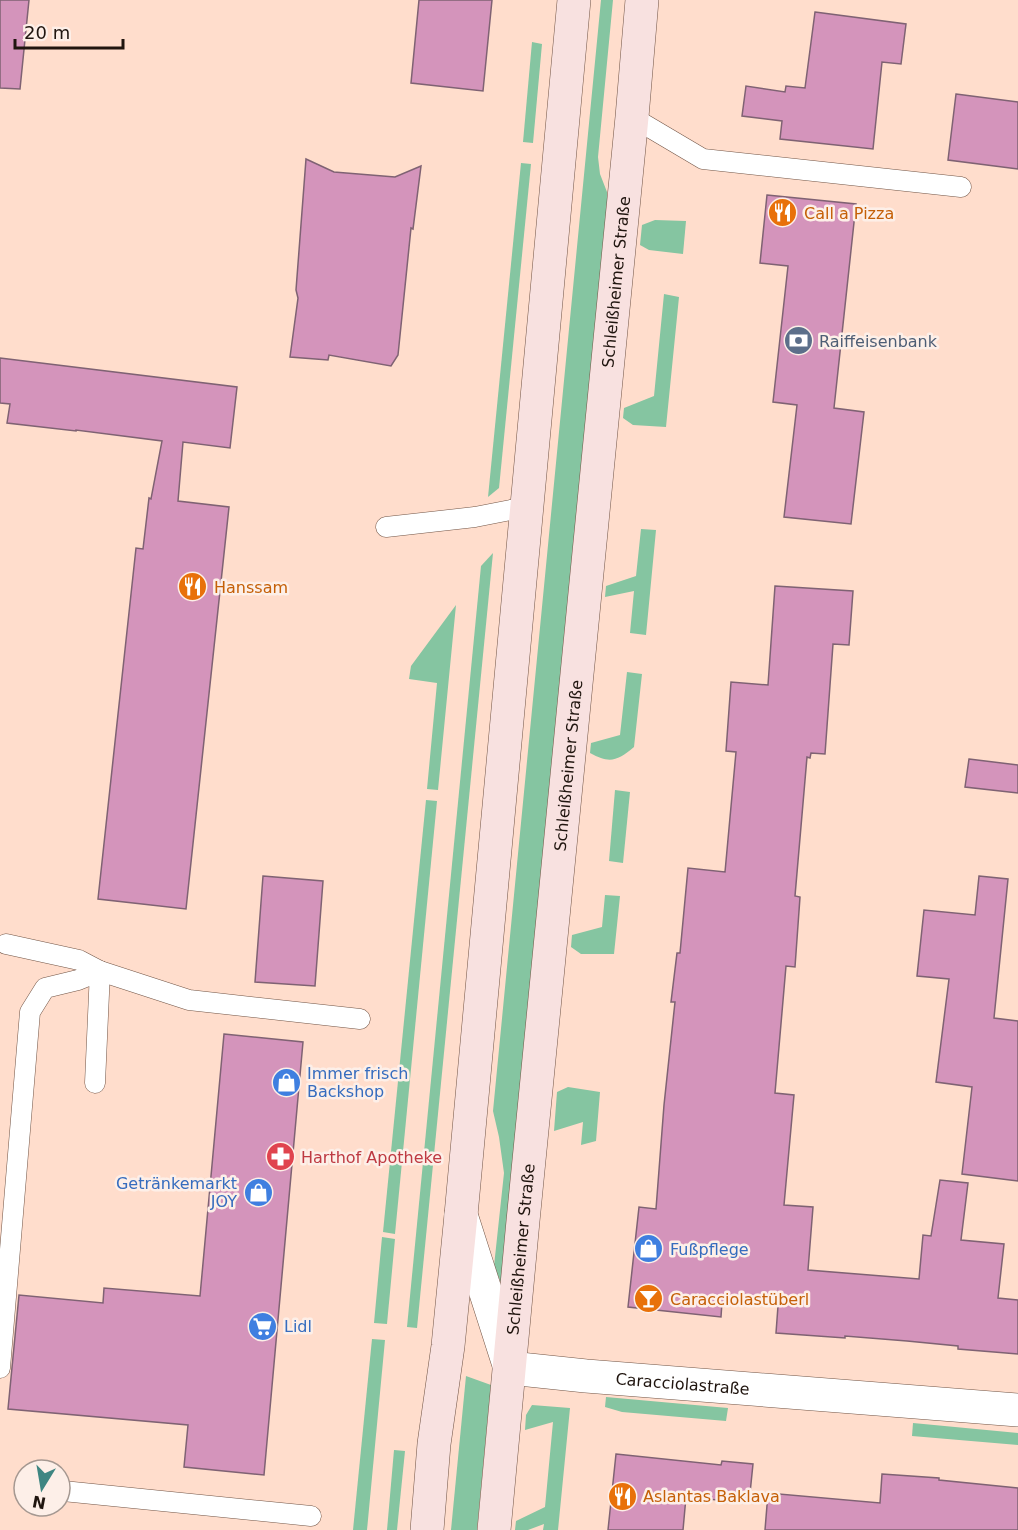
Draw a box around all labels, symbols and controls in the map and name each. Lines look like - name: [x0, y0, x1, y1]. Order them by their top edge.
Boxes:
- scale bar: [15, 12, 123, 50]
- text: 20 m: [24, 22, 70, 43]
- street label: Schleißheimer Straße: [598, 195, 634, 369]
- restaurant icon: Call a Pizza: [767, 197, 799, 229]
- place label: Call a Pizza: [804, 204, 894, 223]
- bank icon: Raiffeisenbank: [782, 325, 814, 357]
- place label: Raiffeisenbank: [819, 332, 938, 351]
- restaurant icon: Hanssam: [177, 571, 209, 603]
- place label: Hanssam: [214, 578, 288, 597]
- street label: Schleißheimer Straße: [550, 679, 586, 852]
- place label: Immer frisch Backshop: [307, 1064, 408, 1101]
- shop icon: Immer frisch Backshop: [270, 1066, 302, 1098]
- pharmacy icon: Harthof Apotheke: [264, 1141, 296, 1173]
- place label: Harthof Apotheke: [301, 1148, 442, 1167]
- street label: Schleißheimer Straße: [503, 1163, 538, 1336]
- place label: Getränkemarkt JOY: [116, 1174, 237, 1211]
- shop icon: Getränkemarkt JOY: [242, 1176, 274, 1208]
- shop icon: Fußpflege: [633, 1233, 665, 1265]
- place label: Fußpflege: [670, 1240, 749, 1259]
- bar icon: Caracciolastüberl: [633, 1283, 665, 1315]
- place label: Caracciolastüberl: [670, 1290, 809, 1309]
- supermarket icon: Lidl: [247, 1310, 279, 1342]
- place label: Lidl: [284, 1317, 312, 1336]
- street label: Caracciolastraße: [615, 1369, 750, 1398]
- north arrow: [12, 1458, 72, 1518]
- restaurant icon: Aslantas Baklava: [606, 1480, 638, 1512]
- place label: Aslantas Baklava: [643, 1487, 780, 1506]
- text: N: [31, 1492, 48, 1513]

